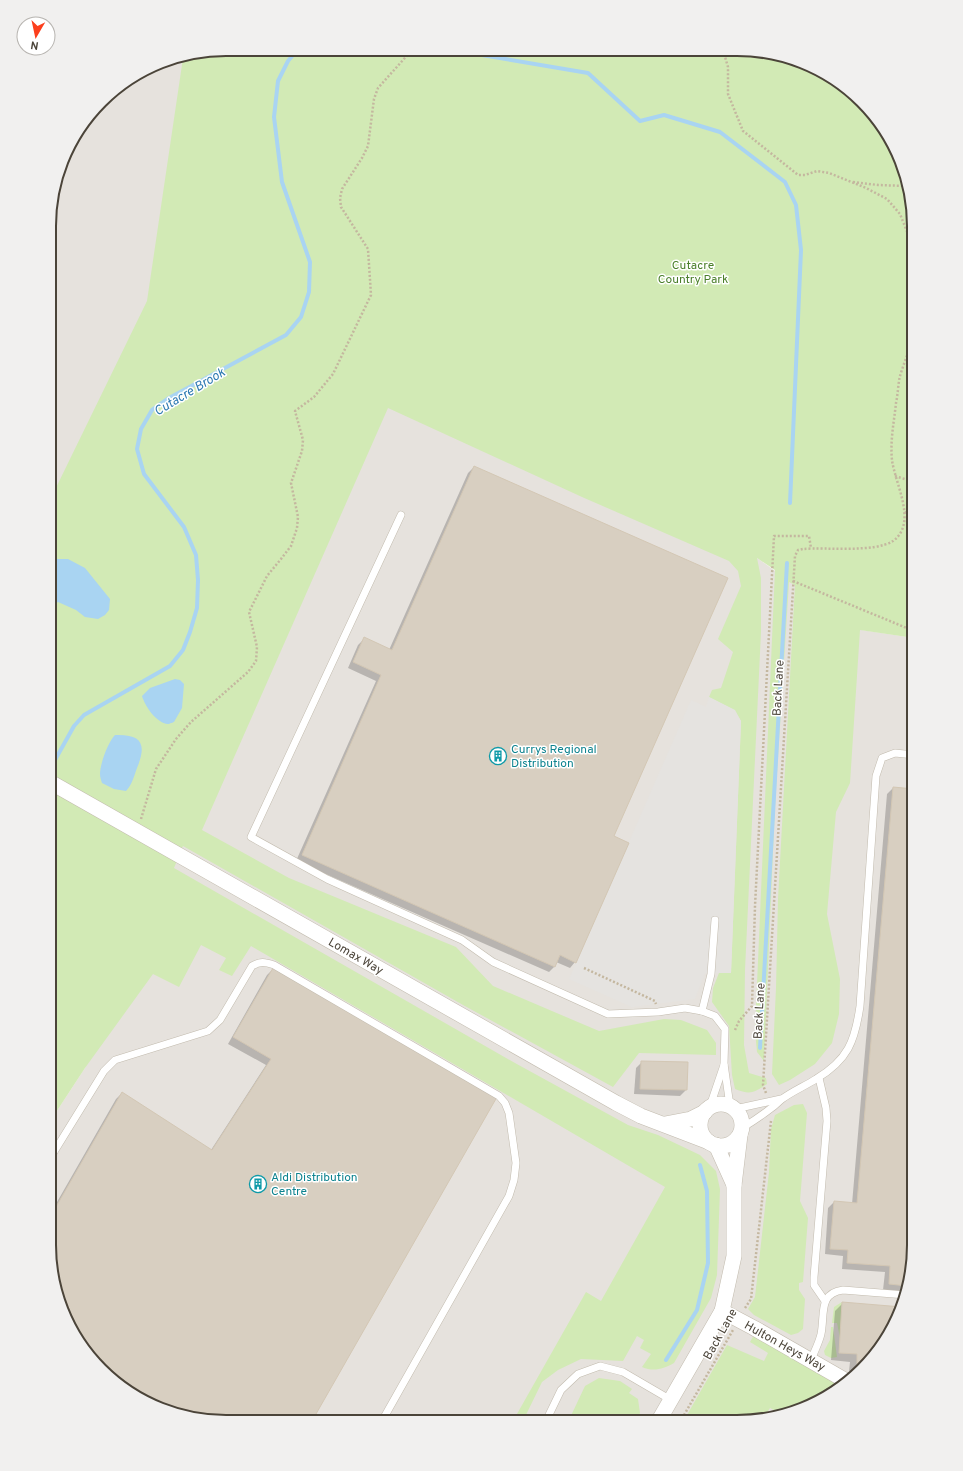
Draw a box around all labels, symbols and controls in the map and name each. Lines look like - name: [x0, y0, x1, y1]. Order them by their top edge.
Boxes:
- north arrow: [16, 16, 56, 56]
- text: N: [30, 37, 40, 52]
- park label: Cutacre Country Park: [658, 258, 728, 288]
- water label: Cutacre Brook: [152, 365, 229, 420]
- street label: Back Lane: [770, 660, 788, 717]
- place label: Currys Regional Distribution: [511, 742, 597, 772]
- building icon: Currys Regional Distribution: [488, 746, 508, 766]
- street label: Lomax Way: [325, 935, 386, 979]
- street label: Back Lane: [751, 983, 769, 1040]
- place label: Aldi Distribution Centre: [271, 1170, 358, 1200]
- building icon: Aldi Distribution Centre: [248, 1174, 268, 1194]
- street label: Back Lane: [700, 1306, 742, 1363]
- street label: Hulton Heys Way: [741, 1318, 828, 1376]

